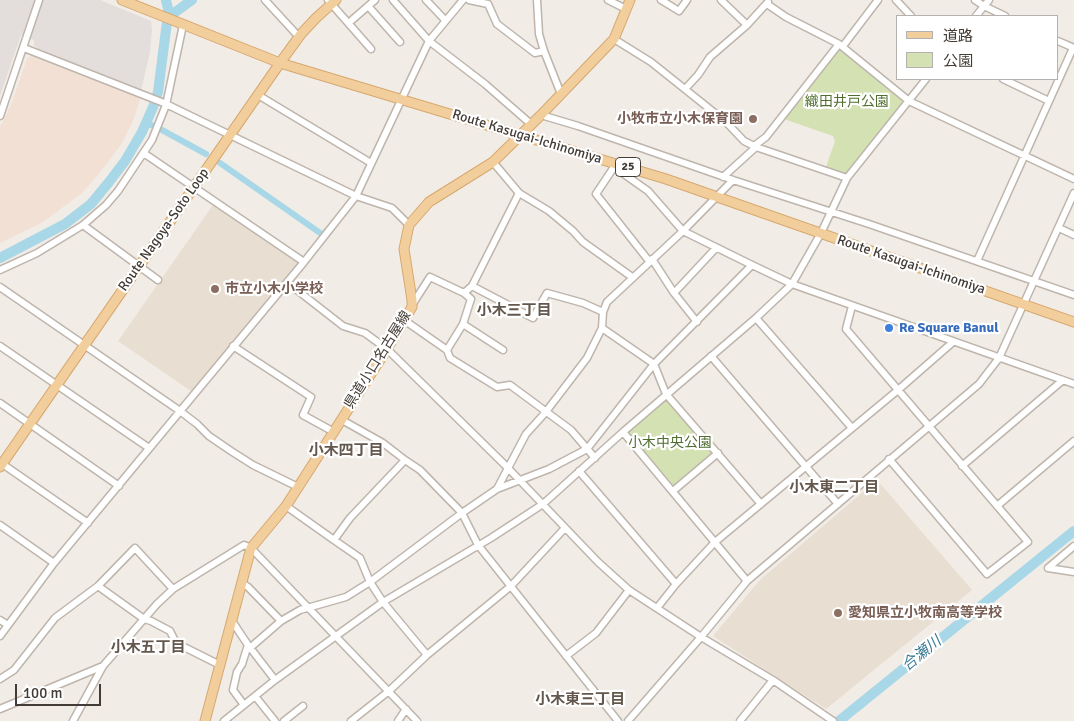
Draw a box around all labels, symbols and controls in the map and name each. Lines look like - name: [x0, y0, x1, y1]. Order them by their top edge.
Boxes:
- legend: [896, 15, 1059, 80]
- text: 道路: [943, 27, 973, 45]
- text: 公園: [943, 52, 973, 70]
- park label: 織田井戸公園: [805, 94, 889, 110]
- street label: Route Kasugai-Ichinomiya: [450, 106, 604, 168]
- place label: 小牧市立小木保育園: [617, 111, 743, 127]
- marker: 小牧市立小木保育園: [747, 113, 759, 125]
- road number: 25: [616, 158, 640, 176]
- street label: Route Nagoya-Soto Loop: [115, 165, 213, 295]
- street label: Route Kasugai-Ichinomiya: [835, 232, 987, 298]
- place label: 市立小木小学校: [225, 281, 323, 297]
- marker: 市立小木小学校: [209, 283, 221, 295]
- district label: 小木三丁目: [477, 302, 551, 320]
- street label: 県道小口名古屋線: [341, 308, 415, 412]
- place label: Re Square Banul: [899, 320, 999, 336]
- marker: Re Square Banul: [883, 322, 895, 334]
- park label: 小木中央公園: [628, 435, 712, 451]
- district label: 小木四丁目: [309, 442, 383, 460]
- district label: 小木東二丁目: [789, 479, 879, 497]
- place label: 愛知県立小牧南高等学校: [848, 605, 1002, 621]
- marker: 愛知県立小牧南高等学校: [832, 607, 844, 619]
- water label: 合瀬川: [899, 633, 945, 675]
- district label: 小木五丁目: [111, 639, 185, 657]
- scale bar: [18, 674, 104, 706]
- text: 100 m: [23, 684, 63, 702]
- district label: 小木東三丁目: [535, 691, 625, 709]

